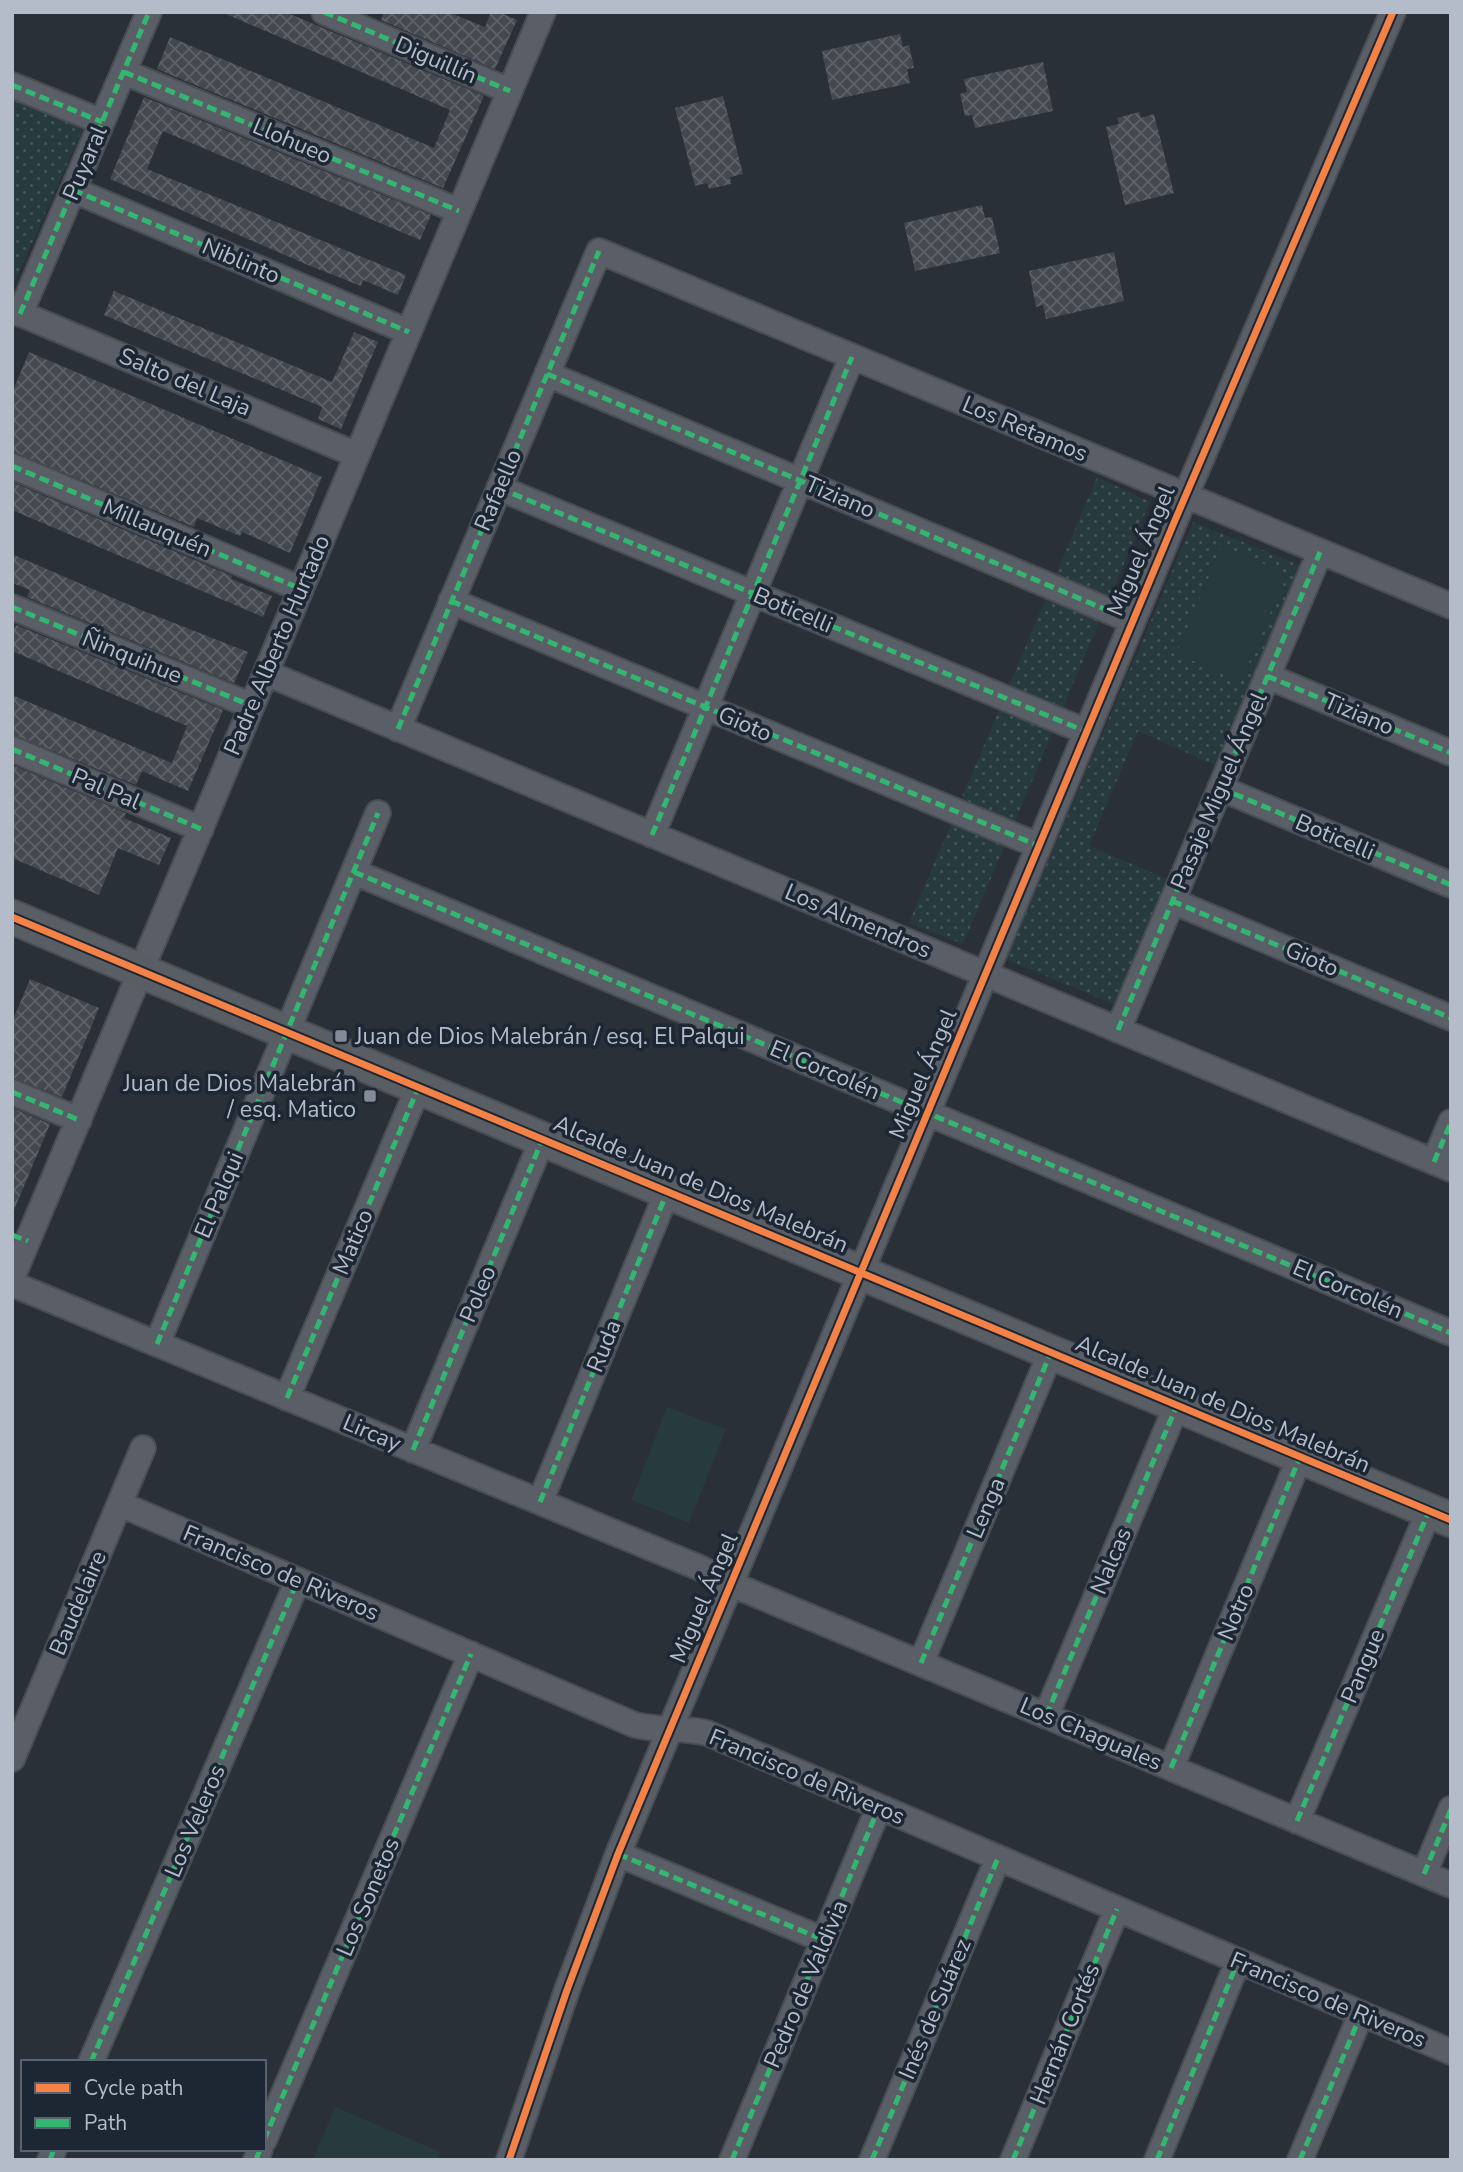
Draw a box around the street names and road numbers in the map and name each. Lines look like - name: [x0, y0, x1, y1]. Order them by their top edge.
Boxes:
- street label: Diguillín: [390, 29, 482, 91]
- street label: Llohueo: [248, 111, 336, 171]
- street label: Puyaral: [55, 121, 115, 205]
- street label: Niblinto: [197, 231, 285, 291]
- street label: Salto del Laja: [114, 340, 256, 424]
- street label: Los Retamos: [958, 389, 1092, 469]
- street label: Rafaello: [467, 444, 529, 536]
- street label: Tiziano: [800, 468, 880, 526]
- street label: Miguel Ángel: [1100, 481, 1182, 621]
- street label: Millauquén: [98, 491, 216, 565]
- street label: Padre Alberto Hurtado: [217, 530, 337, 760]
- street label: Boticelli: [749, 579, 837, 641]
- street label: Ñinquihue: [77, 623, 187, 691]
- street label: Tiziano: [1319, 685, 1399, 743]
- street label: Pasaje Miguel Ángel: [1163, 687, 1275, 895]
- street label: Gioto: [713, 699, 777, 749]
- street label: Pal Pal: [67, 761, 145, 817]
- street label: Boticelli: [1291, 806, 1379, 868]
- street label: Los Almendros: [780, 876, 936, 966]
- street label: Gioto: [1280, 934, 1344, 984]
- street label: Miguel Ángel: [882, 1004, 964, 1144]
- street label: El Corcolén: [765, 1033, 885, 1107]
- street label: Alcalde Juan de Dios Malebrán: [549, 1108, 853, 1260]
- street label: El Palqui: [187, 1147, 251, 1243]
- street label: Matico: [325, 1204, 381, 1280]
- street label: El Corcolén: [1288, 1252, 1408, 1326]
- street label: Poleo: [452, 1261, 504, 1327]
- street label: Ruda: [580, 1315, 628, 1377]
- street label: Alcalde Juan de Dios Malebrán: [1071, 1328, 1375, 1480]
- street label: Lircay: [338, 1407, 406, 1459]
- street label: Lenga: [959, 1473, 1013, 1543]
- street label: Francisco de Riveros: [178, 1518, 384, 1628]
- street label: Nalcas: [1083, 1523, 1139, 1599]
- street label: Miguel Ángel: [663, 1528, 745, 1668]
- street label: Baudelaire: [42, 1546, 114, 1660]
- street label: Notro: [1210, 1579, 1262, 1645]
- street label: Pangue: [1334, 1624, 1392, 1708]
- street label: Los Chaguales: [1015, 1690, 1167, 1778]
- street label: Francisco de Riveros: [704, 1722, 910, 1832]
- street label: Los Veleros: [157, 1760, 233, 1882]
- street label: Los Sonetos: [329, 1833, 407, 1961]
- street label: Pedro de Valdivia: [757, 1895, 855, 2073]
- street label: Inés de Suárez: [891, 1934, 979, 2084]
- street label: Francisco de Riveros: [1225, 1945, 1431, 2055]
- street label: Hernán Cortés: [1023, 1959, 1107, 2109]

